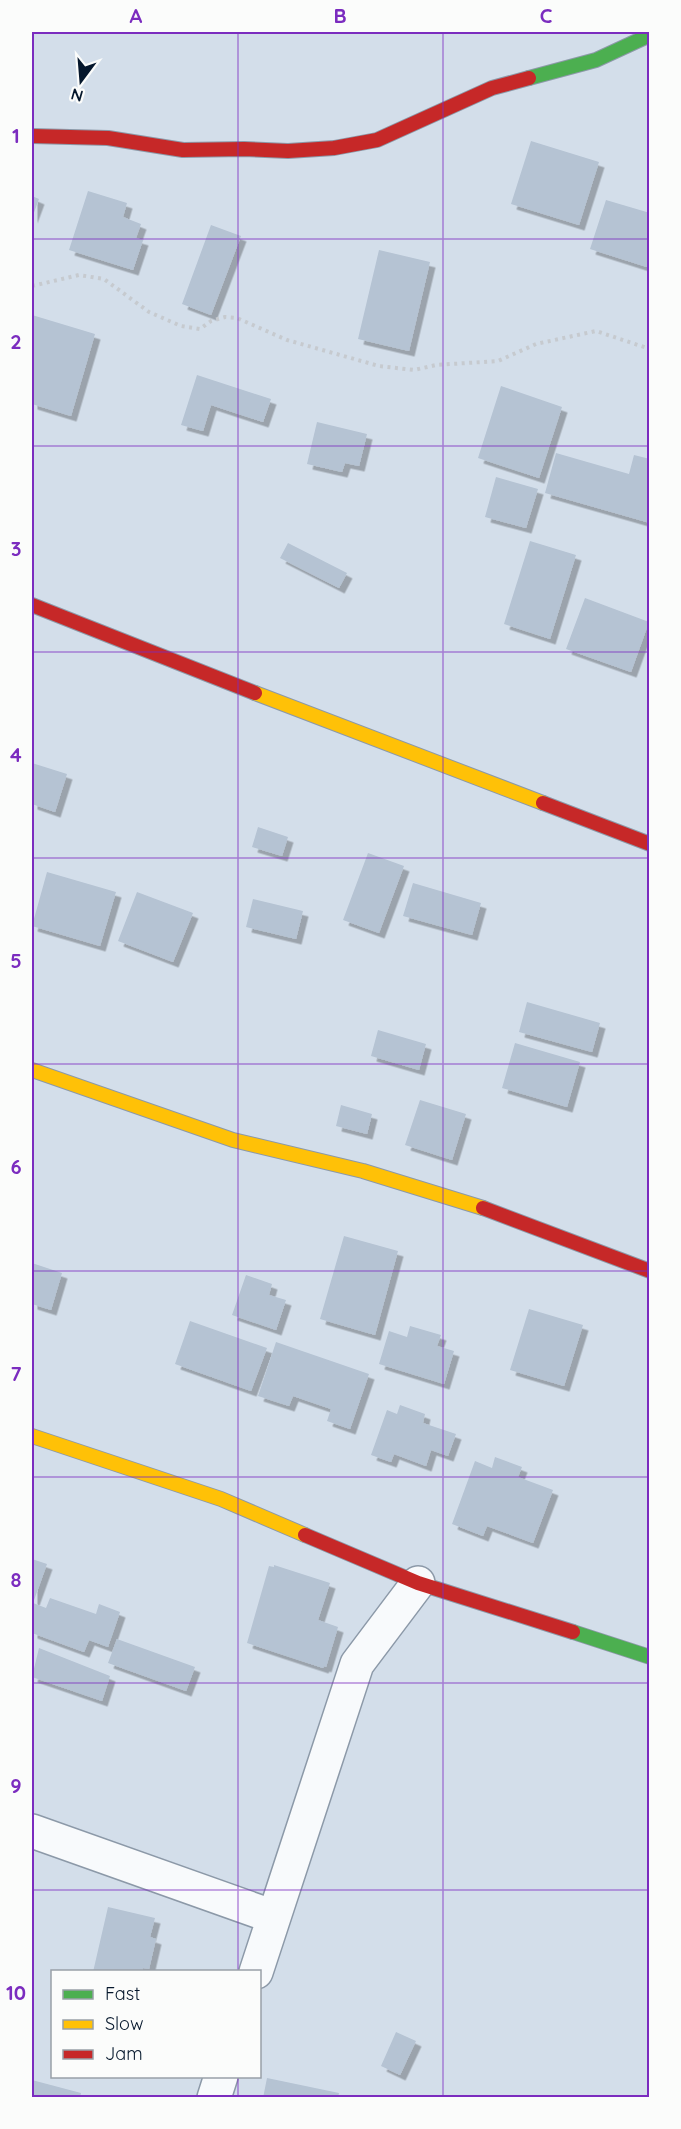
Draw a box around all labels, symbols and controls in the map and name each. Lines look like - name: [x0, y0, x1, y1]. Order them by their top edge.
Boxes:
- text: A: [130, 3, 143, 28]
- text: B: [333, 3, 347, 28]
- text: C: [540, 3, 553, 28]
- north arrow: [51, 51, 111, 111]
- text: N: [68, 84, 85, 107]
- text: 1: [12, 123, 20, 148]
- text: 2: [10, 329, 22, 354]
- text: 3: [11, 536, 21, 561]
- text: 4: [10, 742, 22, 767]
- text: 5: [10, 948, 22, 973]
- text: 6: [10, 1154, 22, 1179]
- text: 7: [11, 1361, 22, 1386]
- text: 8: [11, 1567, 22, 1592]
- text: 9: [10, 1773, 22, 1798]
- legend: [51, 1970, 261, 2078]
- text: 10: [6, 1980, 26, 2005]
- text: Fast: [105, 1982, 140, 2005]
- text: Slow: [105, 2012, 143, 2035]
- text: Jam: [105, 2042, 143, 2065]

